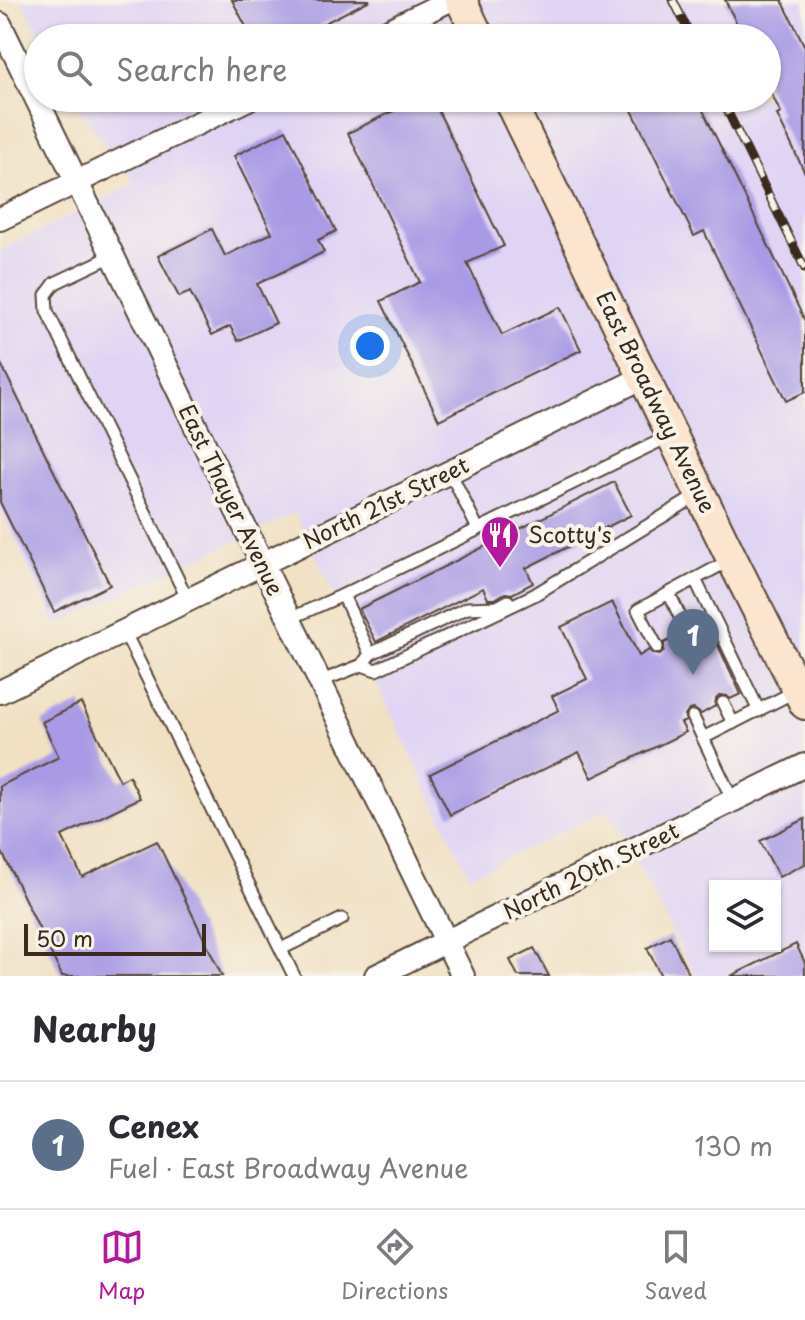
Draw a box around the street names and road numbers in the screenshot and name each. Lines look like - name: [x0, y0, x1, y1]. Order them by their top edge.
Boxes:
- street label: East Broadway Avenue: [589, 285, 725, 518]
- street label: East Thayer Avenue: [172, 398, 293, 601]
- street label: North 21st Street: [297, 447, 474, 556]
- street label: North 20th Street: [497, 813, 684, 927]

